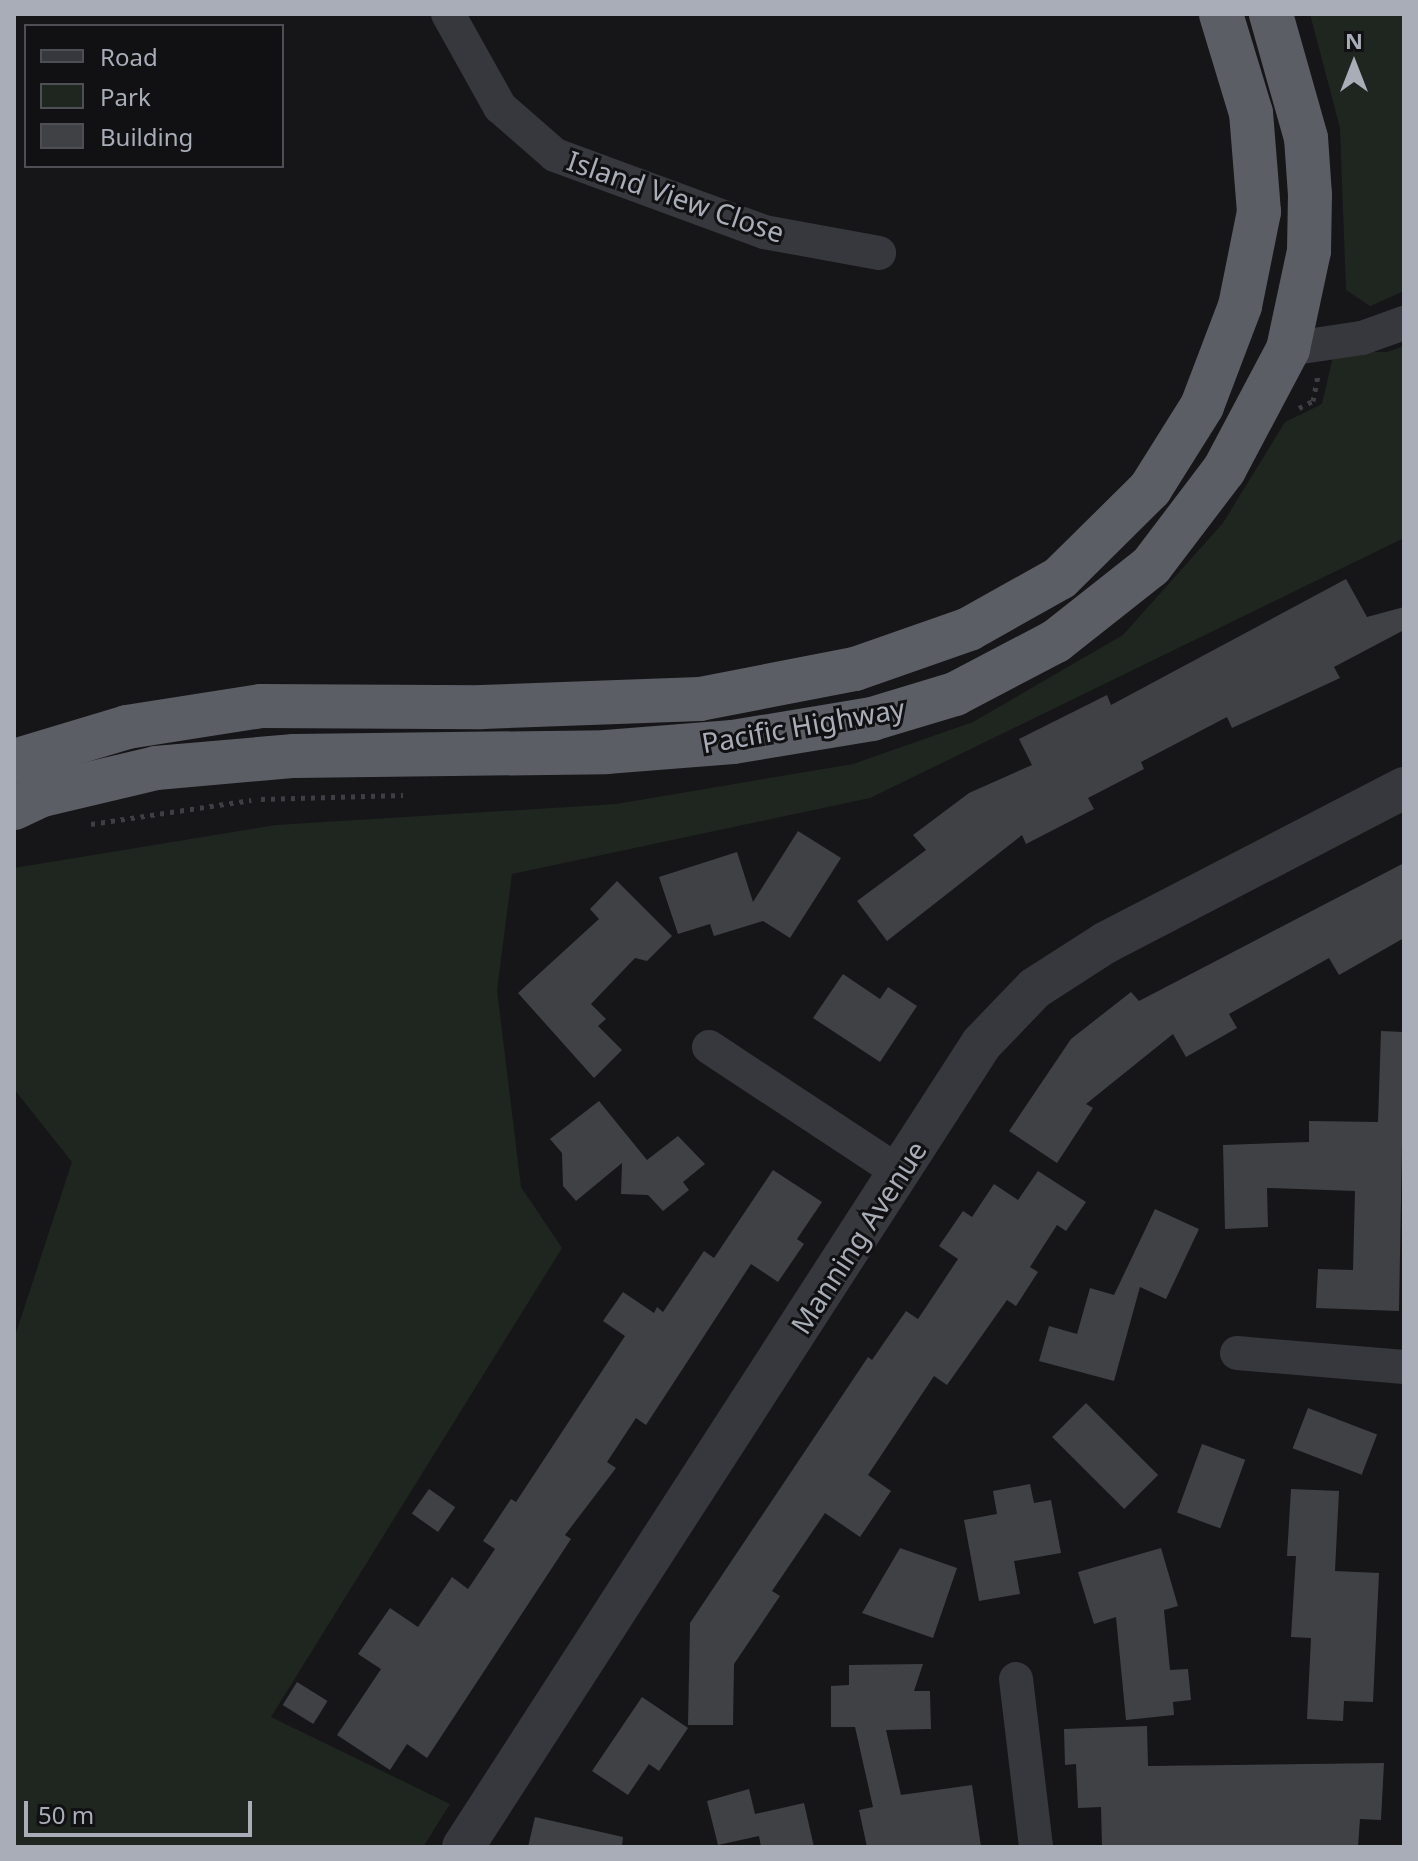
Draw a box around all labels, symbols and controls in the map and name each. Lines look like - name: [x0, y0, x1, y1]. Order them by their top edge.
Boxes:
- legend: [24, 24, 284, 168]
- north arrow: [1314, 24, 1394, 104]
- text: N: [1345, 25, 1363, 55]
- text: Road: [100, 40, 158, 73]
- text: Park: [100, 80, 151, 113]
- text: Building: [100, 120, 193, 153]
- street label: Island View Close: [563, 143, 789, 249]
- street label: Pacific Highway: [699, 691, 907, 759]
- street label: Manning Avenue: [783, 1134, 933, 1340]
- scale bar: [28, 1785, 256, 1835]
- text: 50 m: [38, 1798, 94, 1831]

